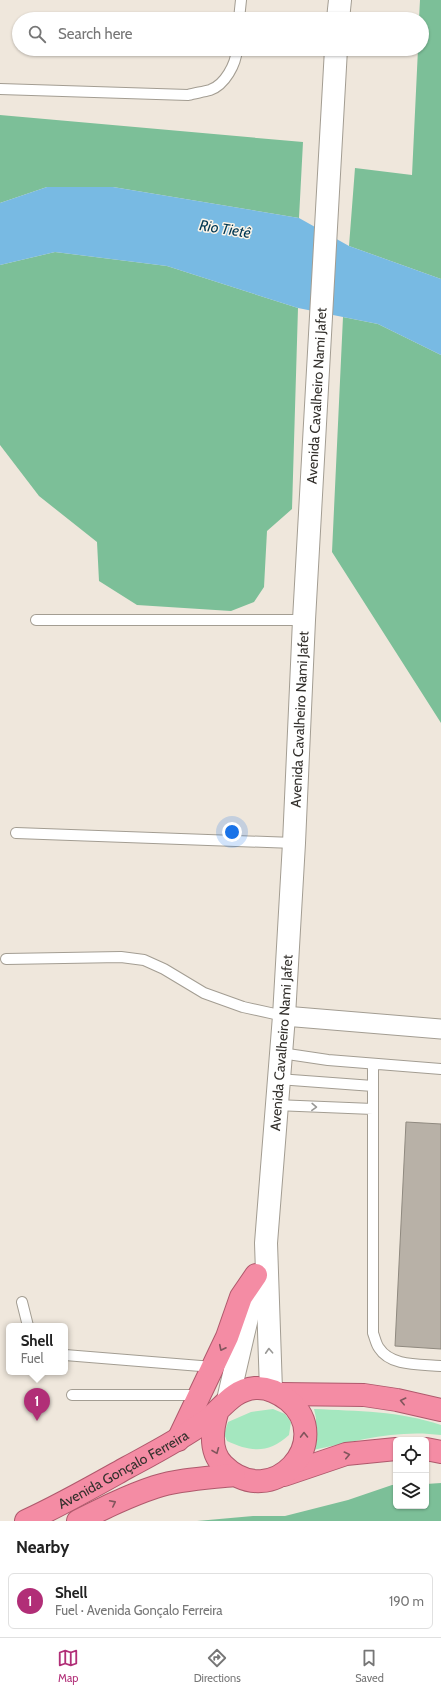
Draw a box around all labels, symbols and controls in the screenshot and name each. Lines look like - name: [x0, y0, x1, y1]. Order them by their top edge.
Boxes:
- search box: [12, 12, 429, 56]
- icon: search: [26, 23, 48, 45]
- text: Search here: [58, 25, 133, 43]
- water label: Rio Tietê: [198, 216, 252, 242]
- street label: Avenida Cavalheiro Nami Jafet: [303, 307, 331, 484]
- street label: Avenida Cavalheiro Nami Jafet: [287, 630, 313, 808]
- your location: [222, 822, 242, 842]
- street label: Avenida Cavalheiro Nami Jafet: [266, 954, 297, 1131]
- one-way arrow: [311, 1103, 317, 1111]
- popup: [6, 1323, 68, 1375]
- text: Shell: [21, 1332, 53, 1350]
- one-way arrow: [219, 1344, 227, 1351]
- one-way arrow: [265, 1348, 273, 1354]
- text: Fuel: [21, 1350, 44, 1366]
- pin: 1: [24, 1388, 50, 1421]
- one-way arrow: [400, 1398, 406, 1406]
- street label: Avenida Gonçalo Ferreira: [55, 1426, 192, 1513]
- one-way arrow: [300, 1432, 308, 1438]
- map controls: [393, 1437, 429, 1509]
- button: locate: [393, 1437, 429, 1473]
- one-way arrow: [211, 1447, 219, 1454]
- one-way arrow: [343, 1451, 350, 1459]
- button: layers: [393, 1473, 429, 1509]
- one-way arrow: [109, 1500, 116, 1508]
- text: Nearby: [16, 1537, 69, 1557]
- text: Shell: [55, 1584, 88, 1602]
- text: 1: [28, 1593, 32, 1609]
- text: 190 m: [389, 1593, 424, 1609]
- text: Fuel · Avenida Gonçalo Ferreira: [55, 1602, 223, 1618]
- tab: Map: [57, 1647, 79, 1685]
- tab: Directions: [194, 1647, 241, 1685]
- tab: Saved: [355, 1647, 384, 1685]

